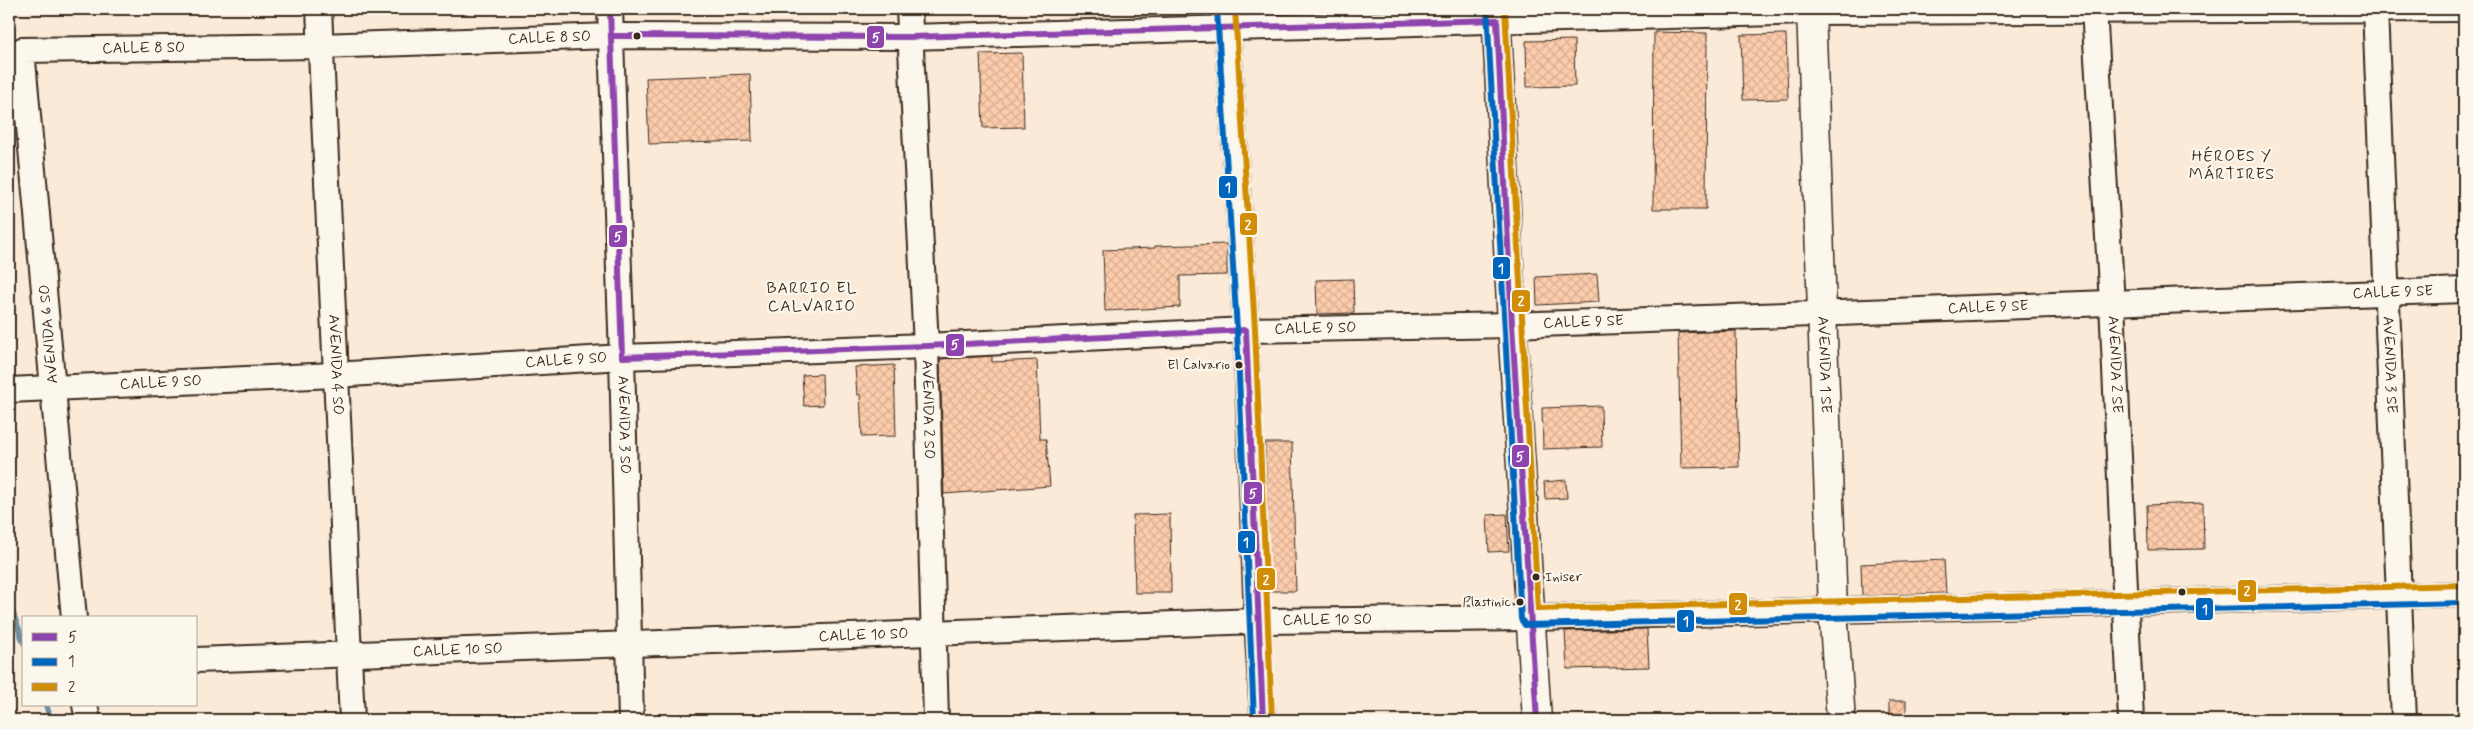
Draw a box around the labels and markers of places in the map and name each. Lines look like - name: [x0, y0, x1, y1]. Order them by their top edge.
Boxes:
- unlabelled marker: [632, 31, 642, 41]
- place label: El Calvario: [1167, 356, 1230, 374]
- marker: El Calvario: [1234, 360, 1244, 370]
- place label: Iniser: [1545, 568, 1583, 586]
- marker: Iniser: [1531, 572, 1541, 582]
- unlabelled marker: [2177, 587, 2187, 597]
- place label: Plastinic: [1462, 593, 1512, 611]
- marker: Plastinic: [1515, 597, 1525, 607]

